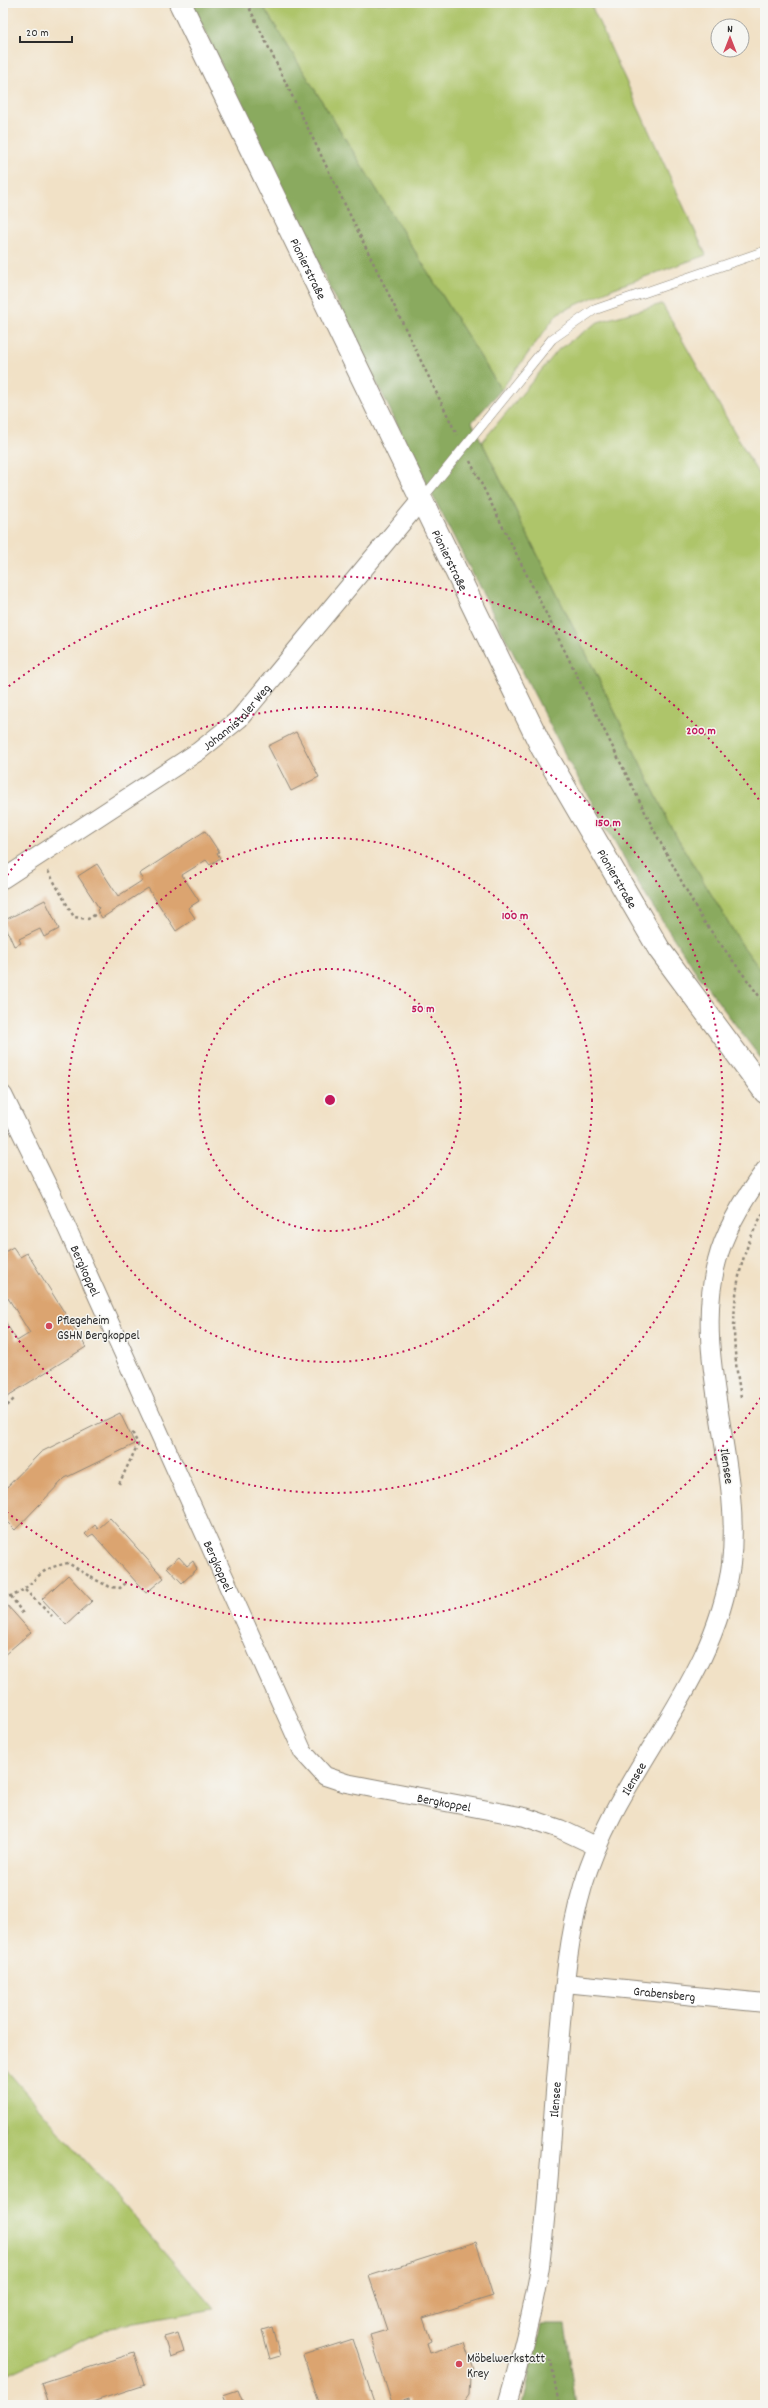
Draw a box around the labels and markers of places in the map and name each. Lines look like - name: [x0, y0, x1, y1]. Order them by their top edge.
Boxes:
- centre of rings: [323, 1093, 337, 1107]
- place label: Pflegeheim GSHN Bergkoppel: [57, 1312, 140, 1346]
- marker: Pflegeheim GSHN Bergkoppel: [44, 1321, 54, 1331]
- place label: Möbelwerkstatt Krey: [467, 2350, 545, 2384]
- marker: Möbelwerkstatt Krey: [454, 2359, 464, 2369]

